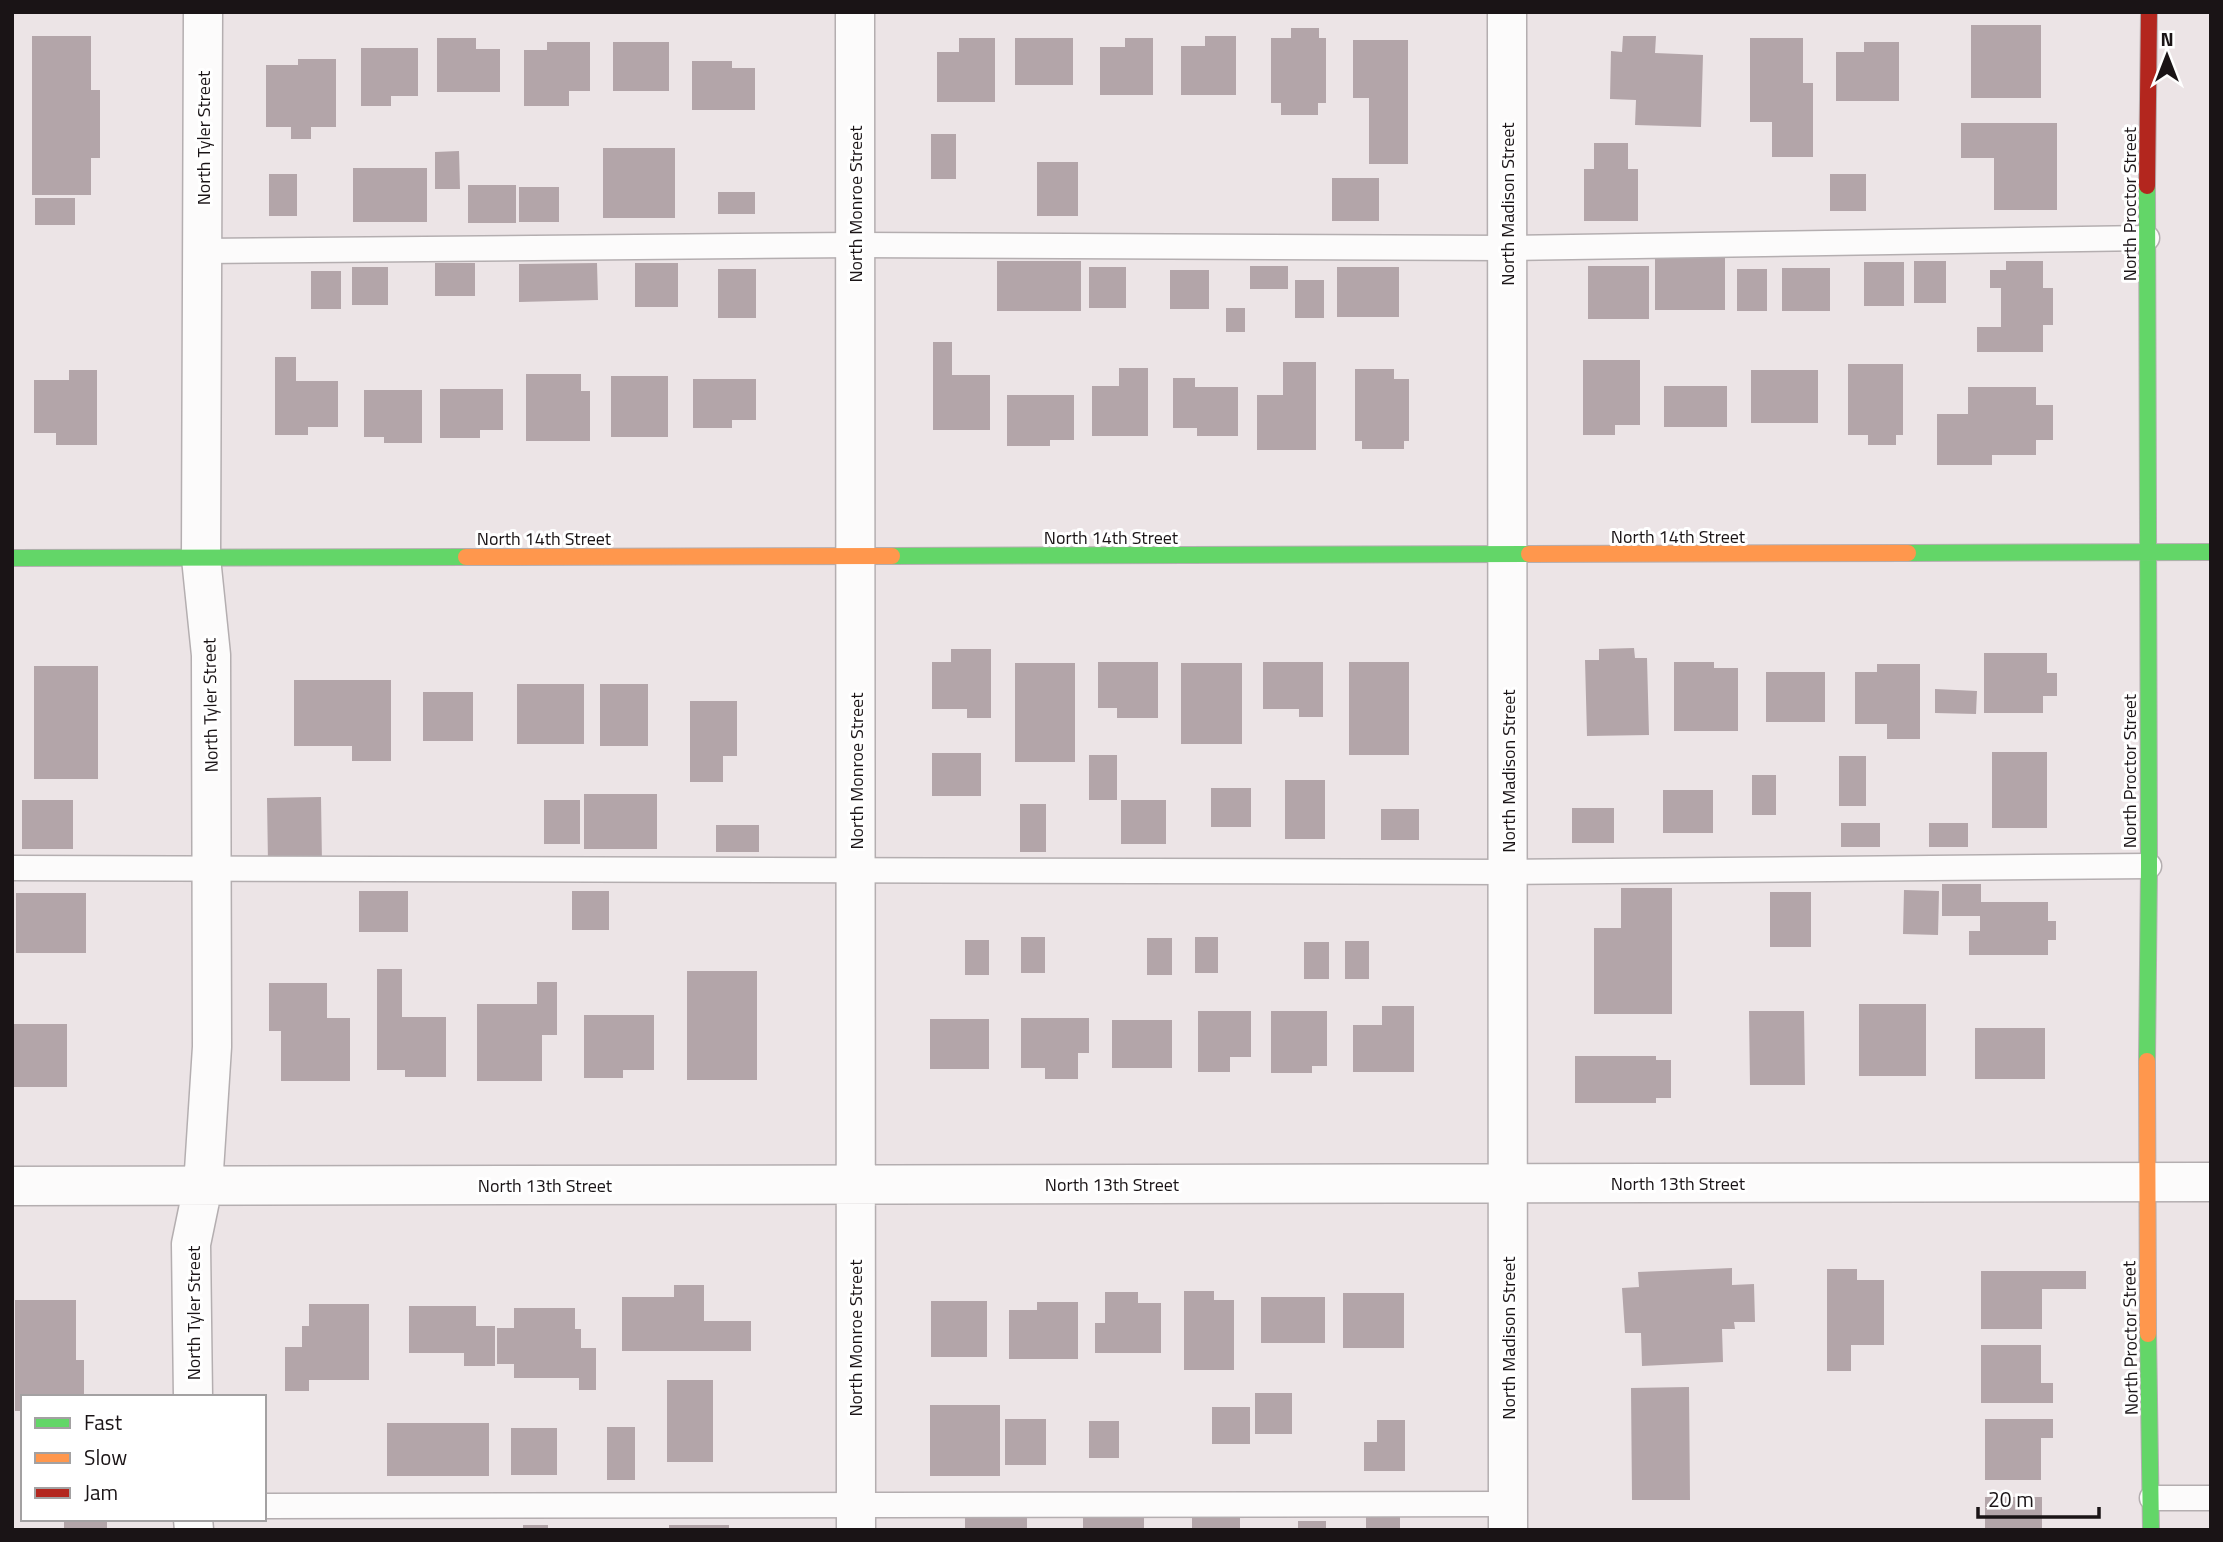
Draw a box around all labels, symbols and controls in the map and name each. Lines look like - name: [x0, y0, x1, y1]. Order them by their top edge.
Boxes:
- north arrow: [2132, 21, 2202, 91]
- text: N: [2160, 24, 2174, 53]
- street label: North Tyler Street: [190, 70, 217, 205]
- street label: North Madison Street: [1494, 122, 1521, 286]
- street label: North Monroe Street: [842, 125, 869, 282]
- street label: North Proctor Street: [2116, 126, 2143, 281]
- street label: North 14th Street: [1611, 523, 1746, 550]
- street label: North 14th Street: [1044, 524, 1179, 551]
- street label: North 14th Street: [477, 525, 612, 552]
- street label: North Tyler Street: [195, 637, 225, 772]
- street label: North Madison Street: [1495, 689, 1522, 853]
- street label: North Monroe Street: [843, 692, 870, 849]
- street label: North Proctor Street: [2116, 693, 2143, 848]
- street label: North 13th Street: [1611, 1170, 1746, 1197]
- street label: North 13th Street: [1045, 1171, 1180, 1198]
- street label: North 13th Street: [478, 1172, 613, 1199]
- street label: North Tyler Street: [180, 1245, 207, 1380]
- street label: North Madison Street: [1495, 1256, 1522, 1420]
- street label: North Monroe Street: [842, 1259, 869, 1416]
- street label: North Proctor Street: [2115, 1260, 2145, 1415]
- legend: [21, 1395, 266, 1521]
- text: Fast: [84, 1406, 123, 1438]
- text: Slow: [84, 1441, 127, 1473]
- text: Jam: [84, 1476, 118, 1508]
- scale bar: [1978, 1476, 2099, 1520]
- text: 20 m: [1988, 1483, 2034, 1515]

